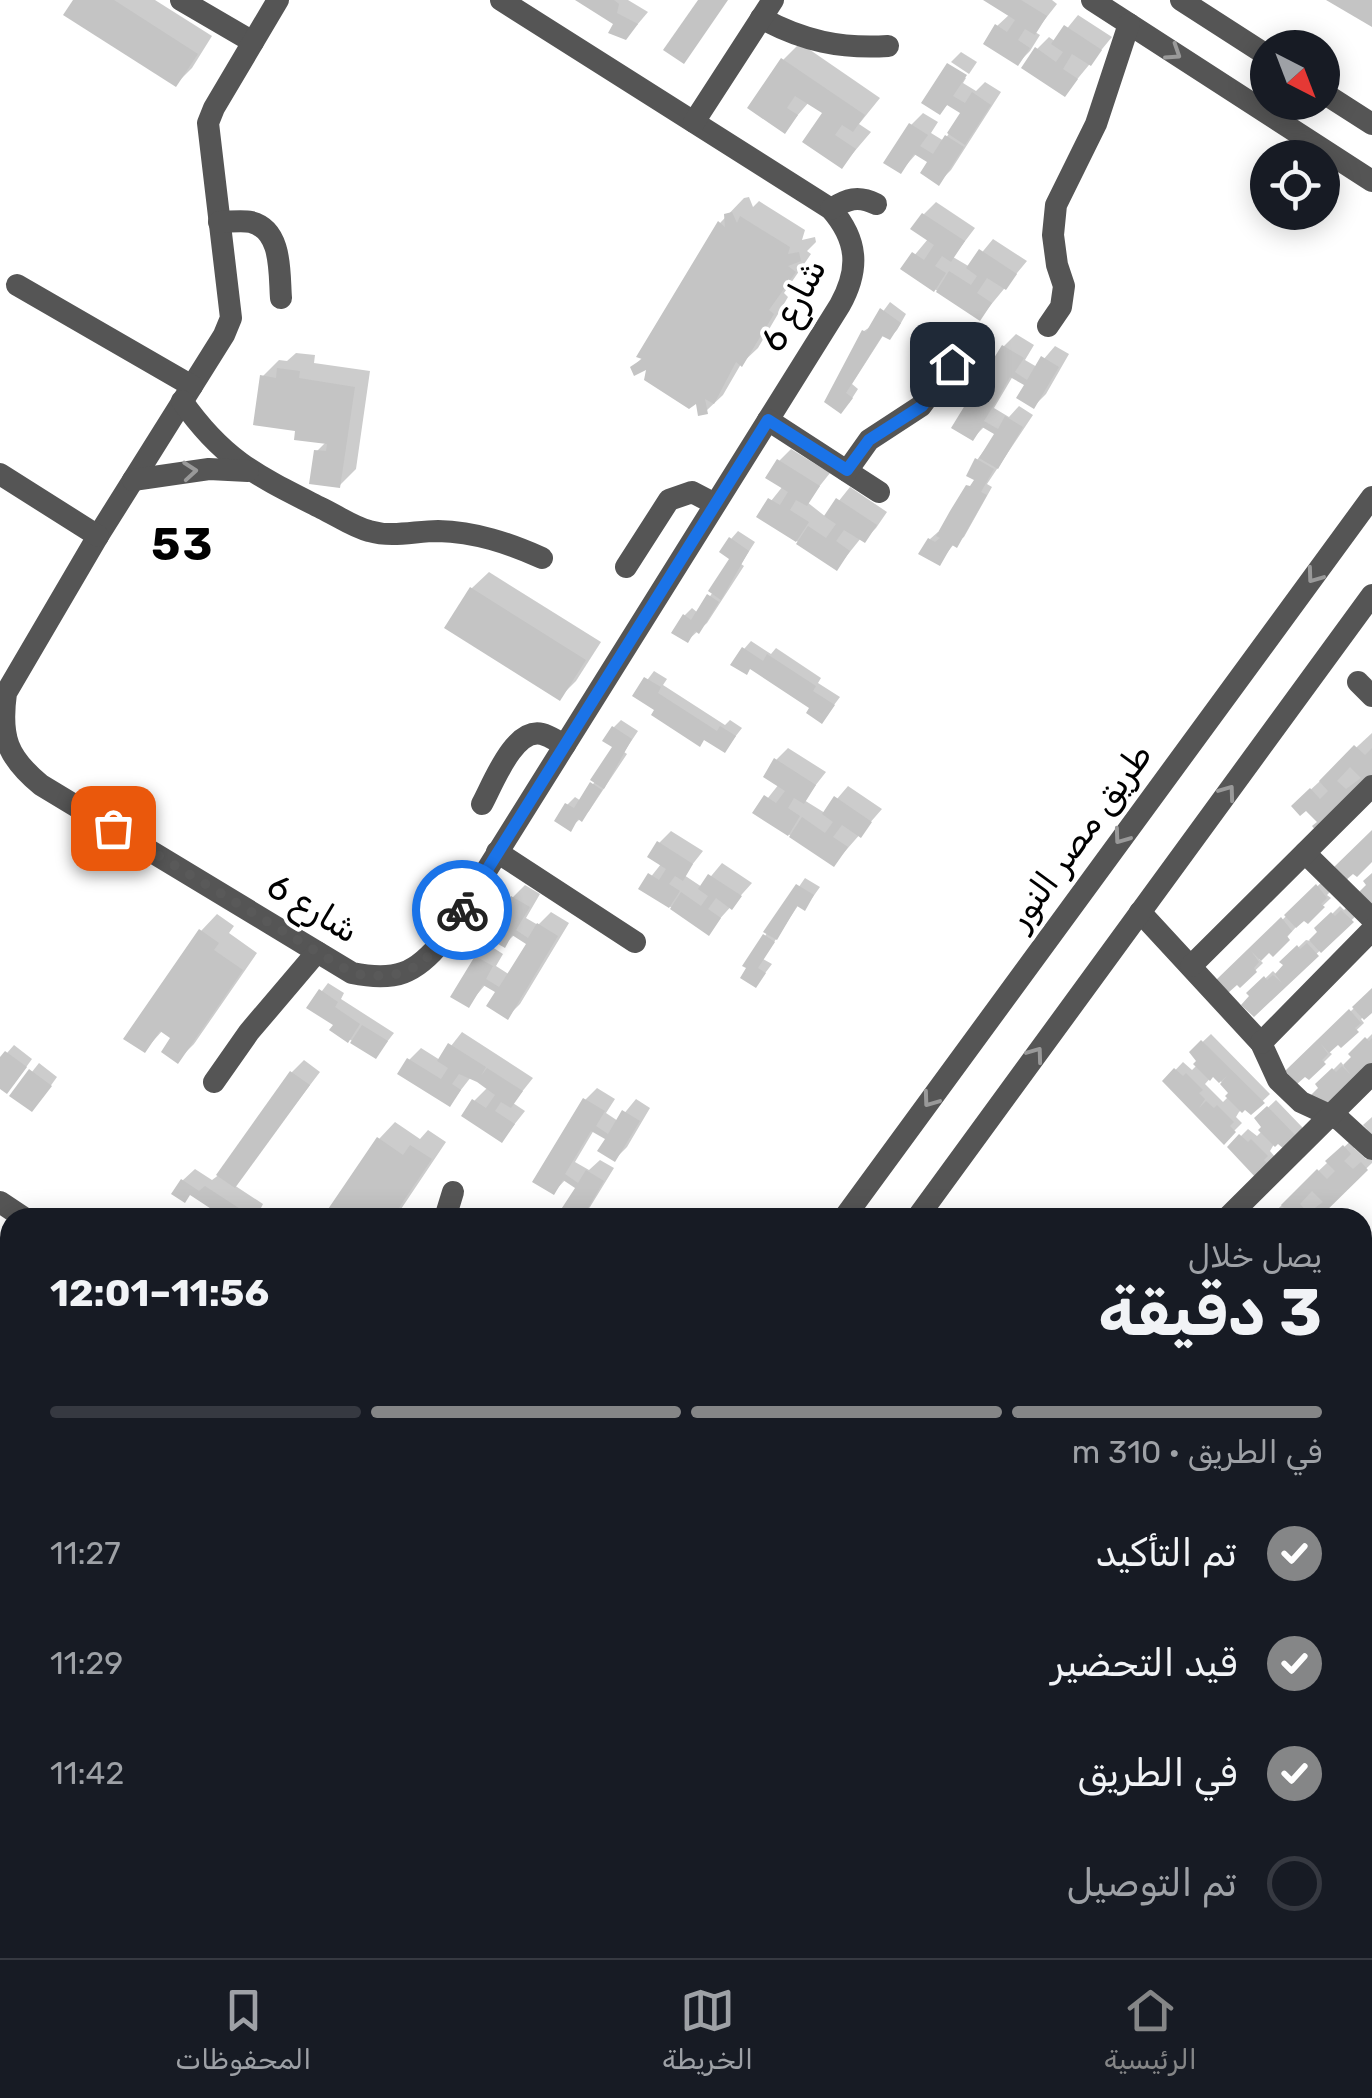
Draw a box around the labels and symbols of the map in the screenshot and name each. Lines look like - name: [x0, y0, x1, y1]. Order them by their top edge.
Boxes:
- north arrow: [1250, 30, 1340, 120]
- one-way arrow: [1164, 40, 1182, 59]
- street label: شارع 6: [751, 251, 838, 360]
- pin: [910, 322, 995, 407]
- one-way arrow: [183, 460, 199, 482]
- district label: 53: [151, 518, 215, 571]
- one-way arrow: [1308, 565, 1326, 583]
- street label: طريق مصر النور: [996, 735, 1160, 939]
- one-way arrow: [1217, 785, 1234, 803]
- pin: [71, 786, 156, 871]
- one-way arrow: [1115, 826, 1133, 844]
- courier: [412, 860, 512, 960]
- street label: شارع 6: [258, 864, 366, 954]
- one-way arrow: [1025, 1047, 1042, 1065]
- one-way arrow: [924, 1089, 941, 1107]

